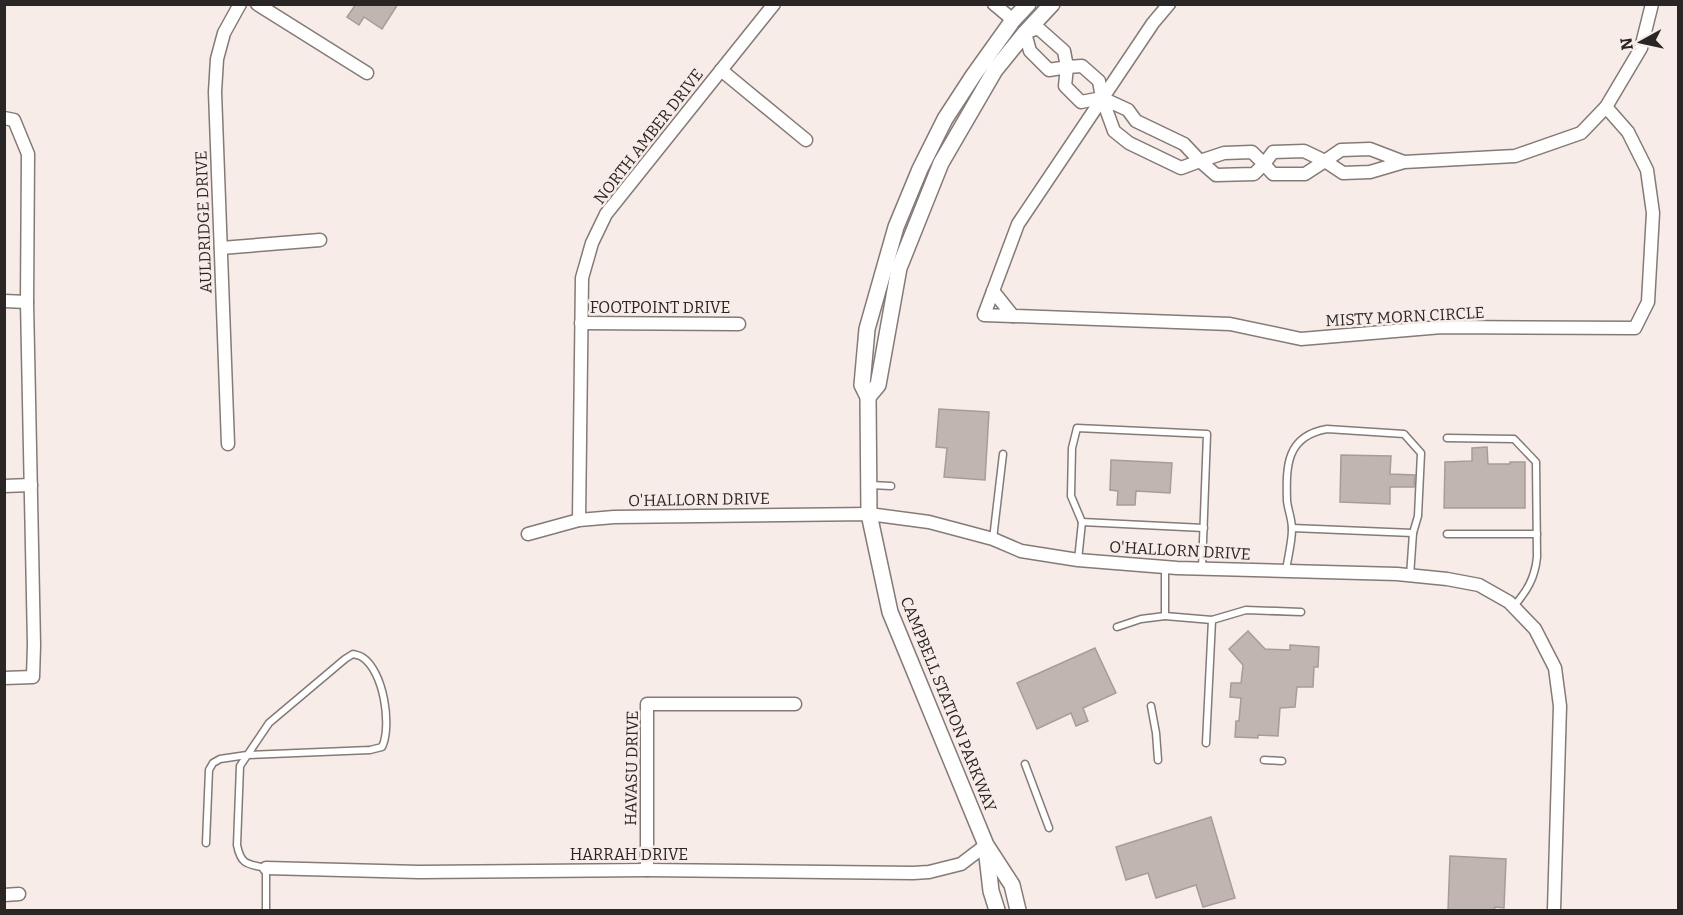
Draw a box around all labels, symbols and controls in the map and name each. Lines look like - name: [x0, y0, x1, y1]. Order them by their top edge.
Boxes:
- north arrow: [1611, 12, 1671, 72]
- text: N: [1616, 37, 1637, 51]
- street label: NORTH AMBER DRIVE: [590, 65, 707, 208]
- street label: AULDRIDGE DRIVE: [192, 150, 215, 294]
- street label: FOOTPOINT DRIVE: [590, 298, 730, 317]
- street label: MISTY MORN CIRCLE: [1325, 303, 1485, 330]
- street label: O'HALLORN DRIVE: [628, 489, 770, 510]
- street label: O'HALLORN DRIVE: [1109, 537, 1251, 564]
- street label: CAMPBELL STATION PARKWAY: [897, 594, 1001, 815]
- street label: HAVASU DRIVE: [621, 710, 642, 826]
- street label: HARRAH DRIVE: [570, 845, 688, 864]

